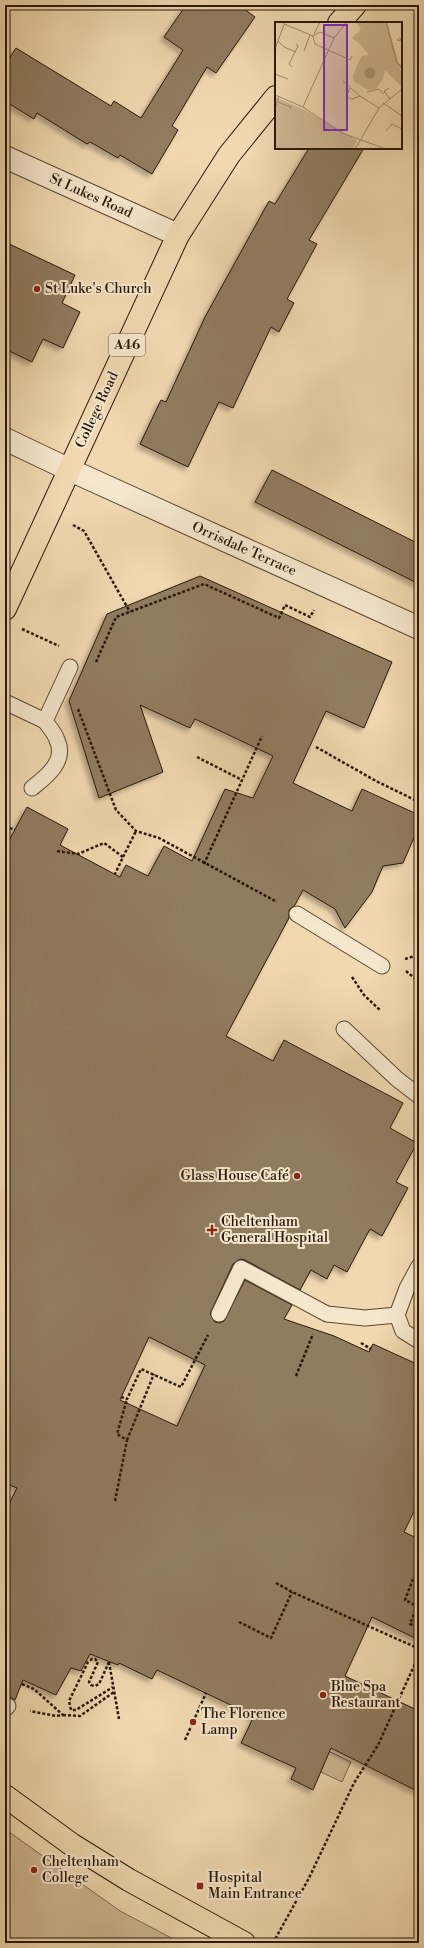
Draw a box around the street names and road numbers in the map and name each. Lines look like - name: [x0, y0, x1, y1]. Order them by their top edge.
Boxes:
- street label: St Lukes Road: [47, 170, 135, 222]
- road number: A46: [109, 334, 145, 356]
- street label: College Road: [71, 369, 123, 451]
- street label: Orrisdale Terrace: [189, 518, 299, 580]

